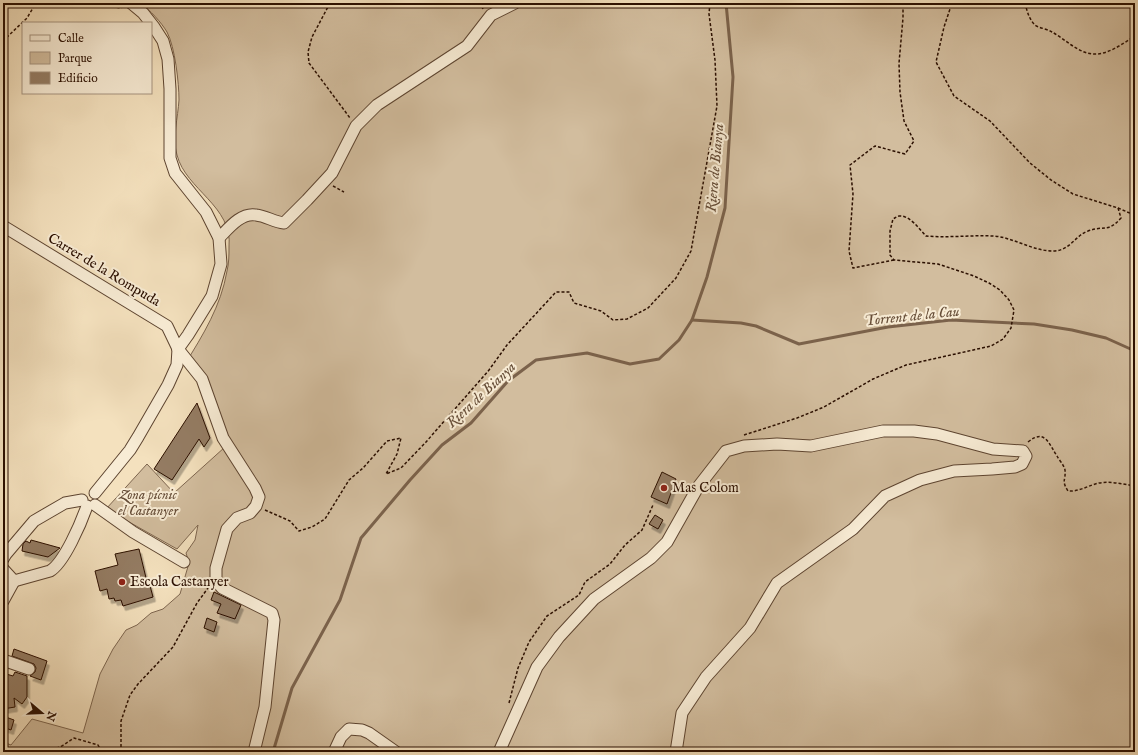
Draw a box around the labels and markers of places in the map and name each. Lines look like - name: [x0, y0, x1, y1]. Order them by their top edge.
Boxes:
- place label: Mas Colom: [672, 479, 739, 497]
- marker: Mas Colom: [659, 483, 669, 493]
- place label: Escola Castanyer: [130, 573, 229, 591]
- marker: Escola Castanyer: [117, 577, 127, 587]

